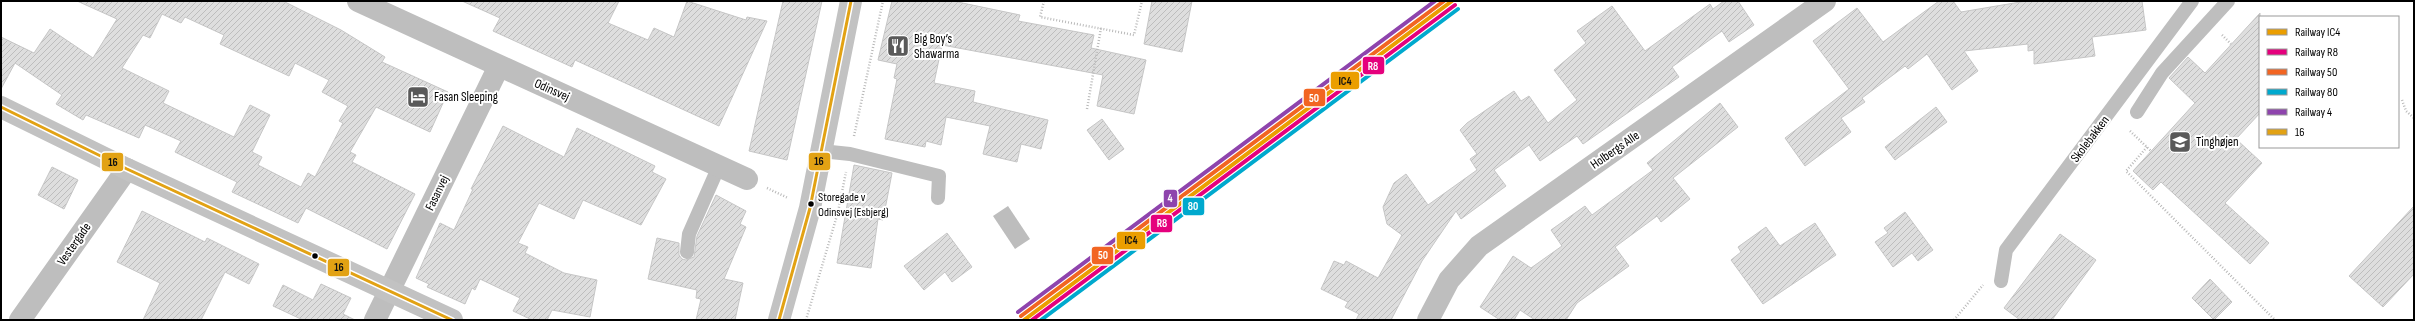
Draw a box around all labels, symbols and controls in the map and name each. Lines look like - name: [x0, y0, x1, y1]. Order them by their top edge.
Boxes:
- legend: [2259, 16, 2399, 148]
- text: Railway IC4: [2295, 25, 2340, 40]
- place label: Big Boy’s Shawarma: [914, 31, 959, 62]
- restaurant icon: Big Boy’s Shawarma: [885, 33, 911, 59]
- text: Railway R8: [2295, 45, 2338, 60]
- line badge: R8: [1362, 56, 1385, 75]
- text: R8: [1368, 60, 1378, 73]
- text: Railway 50: [2295, 65, 2337, 80]
- line badge: IC4: [1330, 71, 1360, 90]
- street label: Odinsvej: [532, 75, 572, 105]
- text: IC4: [1338, 75, 1352, 88]
- hotel icon: Fasan Sleeping: [405, 84, 431, 110]
- text: Railway 80: [2295, 85, 2338, 100]
- line badge: 50: [1303, 88, 1326, 107]
- place label: Fasan Sleeping: [434, 89, 498, 105]
- text: 50: [1309, 92, 1319, 105]
- text: Railway 4: [2295, 105, 2332, 120]
- street label: Skolebakken: [2067, 113, 2113, 165]
- text: 16: [2295, 125, 2304, 140]
- street label: Holbergs Alle: [1587, 127, 1643, 173]
- school or university icon: Tinghøjen: [2167, 129, 2193, 155]
- place label: Tinghøjen: [2196, 134, 2239, 150]
- line badge: 16: [101, 152, 124, 172]
- line badge: 16: [808, 152, 831, 171]
- text: 16: [814, 155, 824, 168]
- text: 16: [108, 156, 118, 169]
- street label: Fasanvej: [422, 173, 452, 213]
- line badge: 4: [1163, 189, 1178, 208]
- place label: Storegade v Odinsvej (Esbjerg): [818, 190, 889, 220]
- text: 4: [1167, 192, 1173, 205]
- line badge: 80: [1182, 197, 1205, 216]
- marker: Storegade v Odinsvej (Esbjerg): [806, 199, 816, 209]
- text: 80: [1188, 200, 1198, 213]
- line badge: R8: [1150, 214, 1173, 233]
- text: R8: [1157, 217, 1167, 230]
- street label: Vestergade: [54, 220, 94, 268]
- line badge: IC4: [1116, 231, 1146, 250]
- text: IC4: [1124, 234, 1138, 247]
- line badge: 50: [1091, 246, 1114, 265]
- text: 50: [1098, 249, 1108, 262]
- unlabelled marker: [310, 251, 320, 261]
- line badge: 16: [327, 258, 350, 277]
- text: 16: [334, 261, 344, 274]

